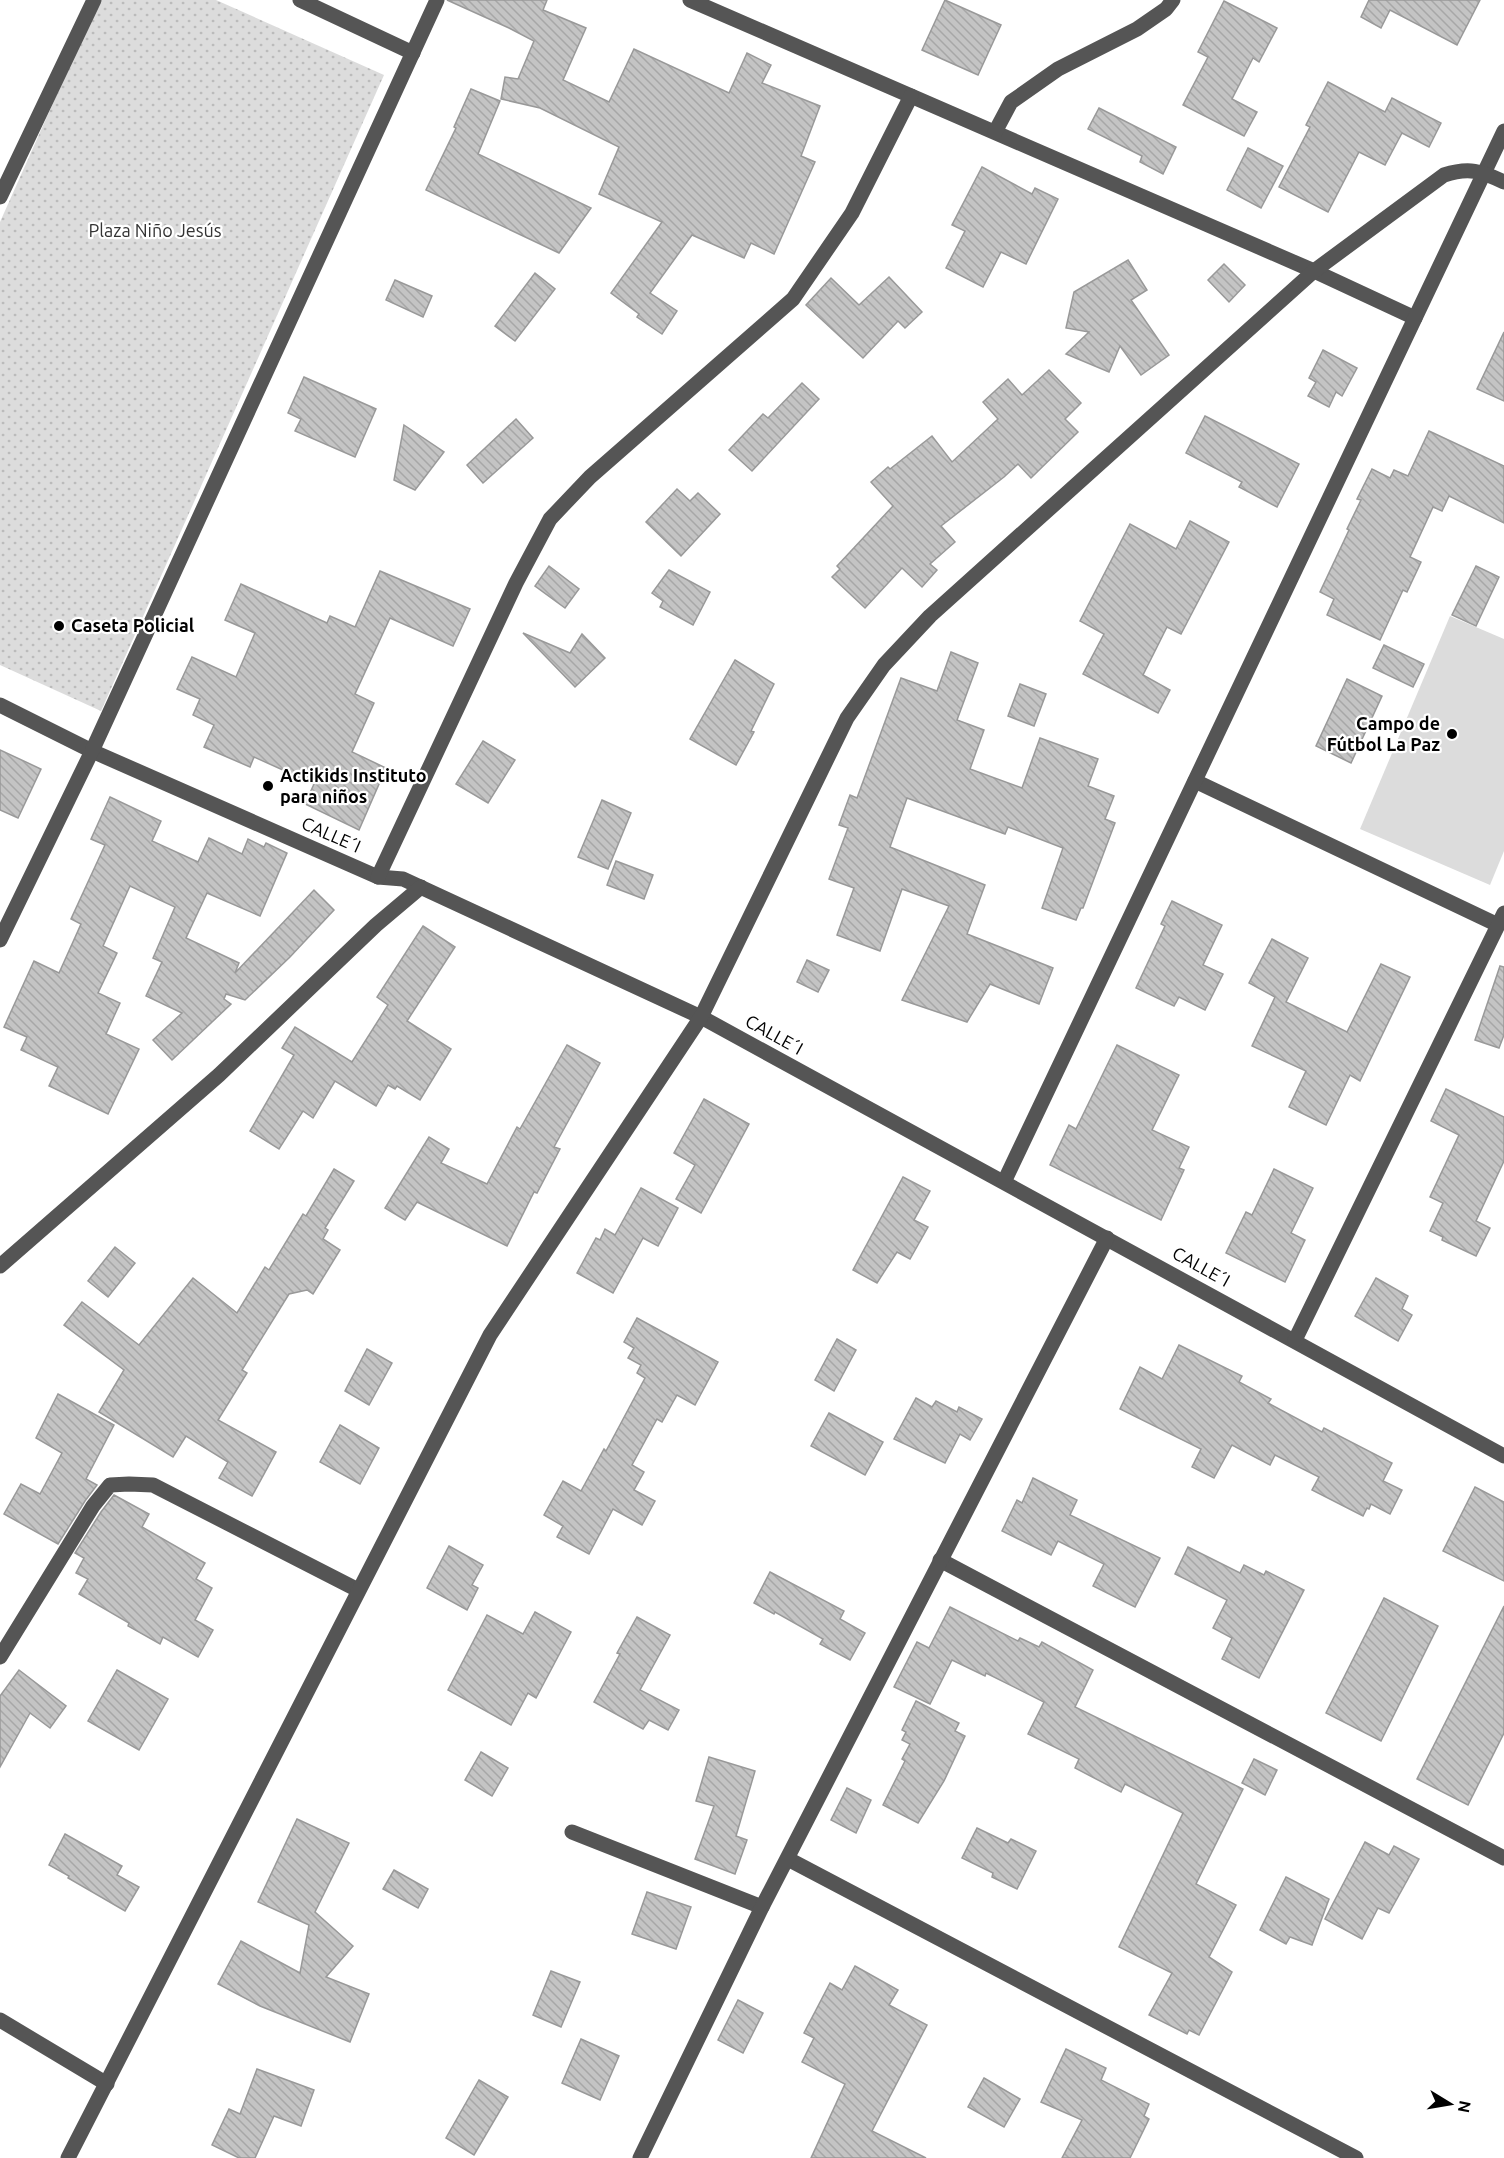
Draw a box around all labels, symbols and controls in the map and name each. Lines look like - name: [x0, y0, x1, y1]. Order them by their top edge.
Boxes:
- park label: Plaza Niño Jesús: [88, 220, 222, 240]
- place label: Caseta Policial: [71, 615, 195, 635]
- marker: Caseta Policial: [52, 619, 66, 633]
- place label: Campo de Fútbol La Paz: [1327, 713, 1440, 754]
- marker: Campo de Fútbol La Paz: [1445, 727, 1459, 741]
- place label: Actikids Instituto para niños: [280, 765, 427, 806]
- marker: Actikids Instituto para niños: [261, 779, 275, 793]
- street label: CALLE´I: [299, 812, 364, 856]
- street label: CALLE´I: [742, 1010, 807, 1058]
- street label: CALLE´I: [1169, 1242, 1234, 1290]
- north arrow: [1420, 2074, 1480, 2134]
- text: N: [1455, 2099, 1475, 2114]

